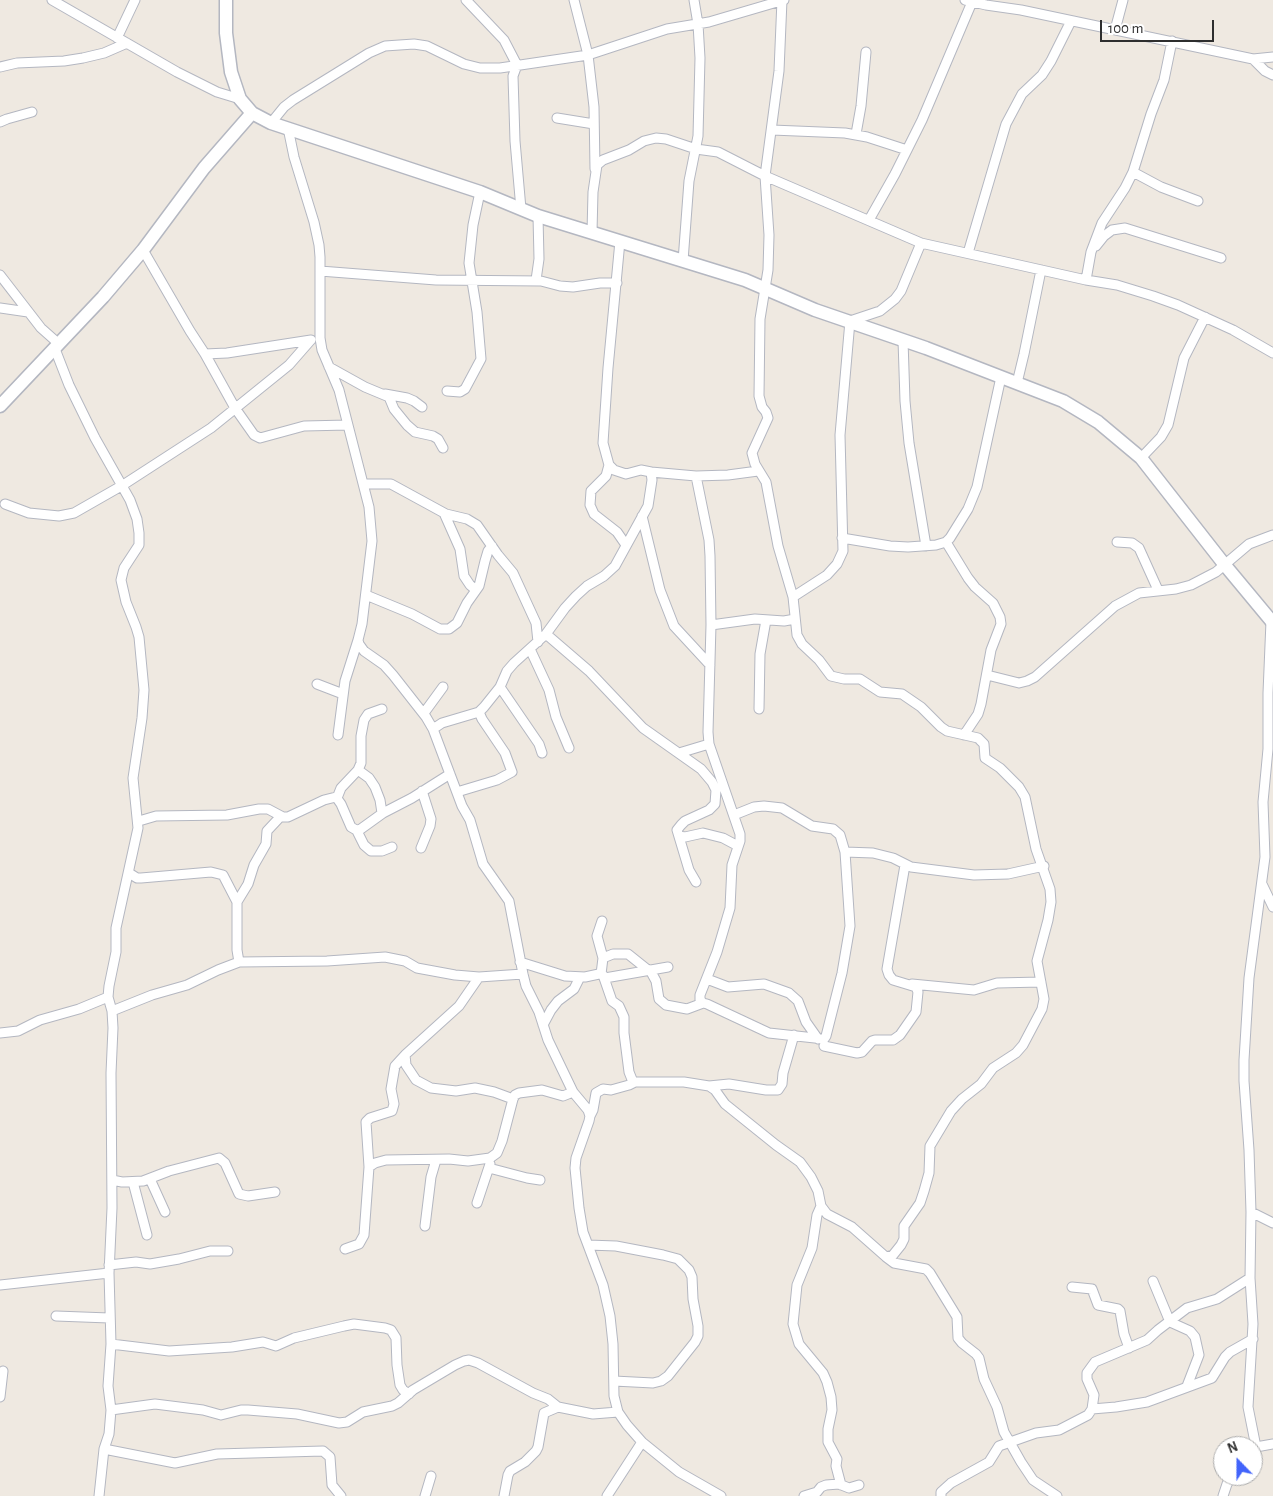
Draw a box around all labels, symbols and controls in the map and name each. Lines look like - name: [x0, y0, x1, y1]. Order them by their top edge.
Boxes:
- scale bar: [1103, 10, 1217, 42]
- text: 100 m: [1108, 21, 1143, 36]
- north arrow: [1213, 1436, 1263, 1486]
- text: N: [1226, 1440, 1240, 1456]

